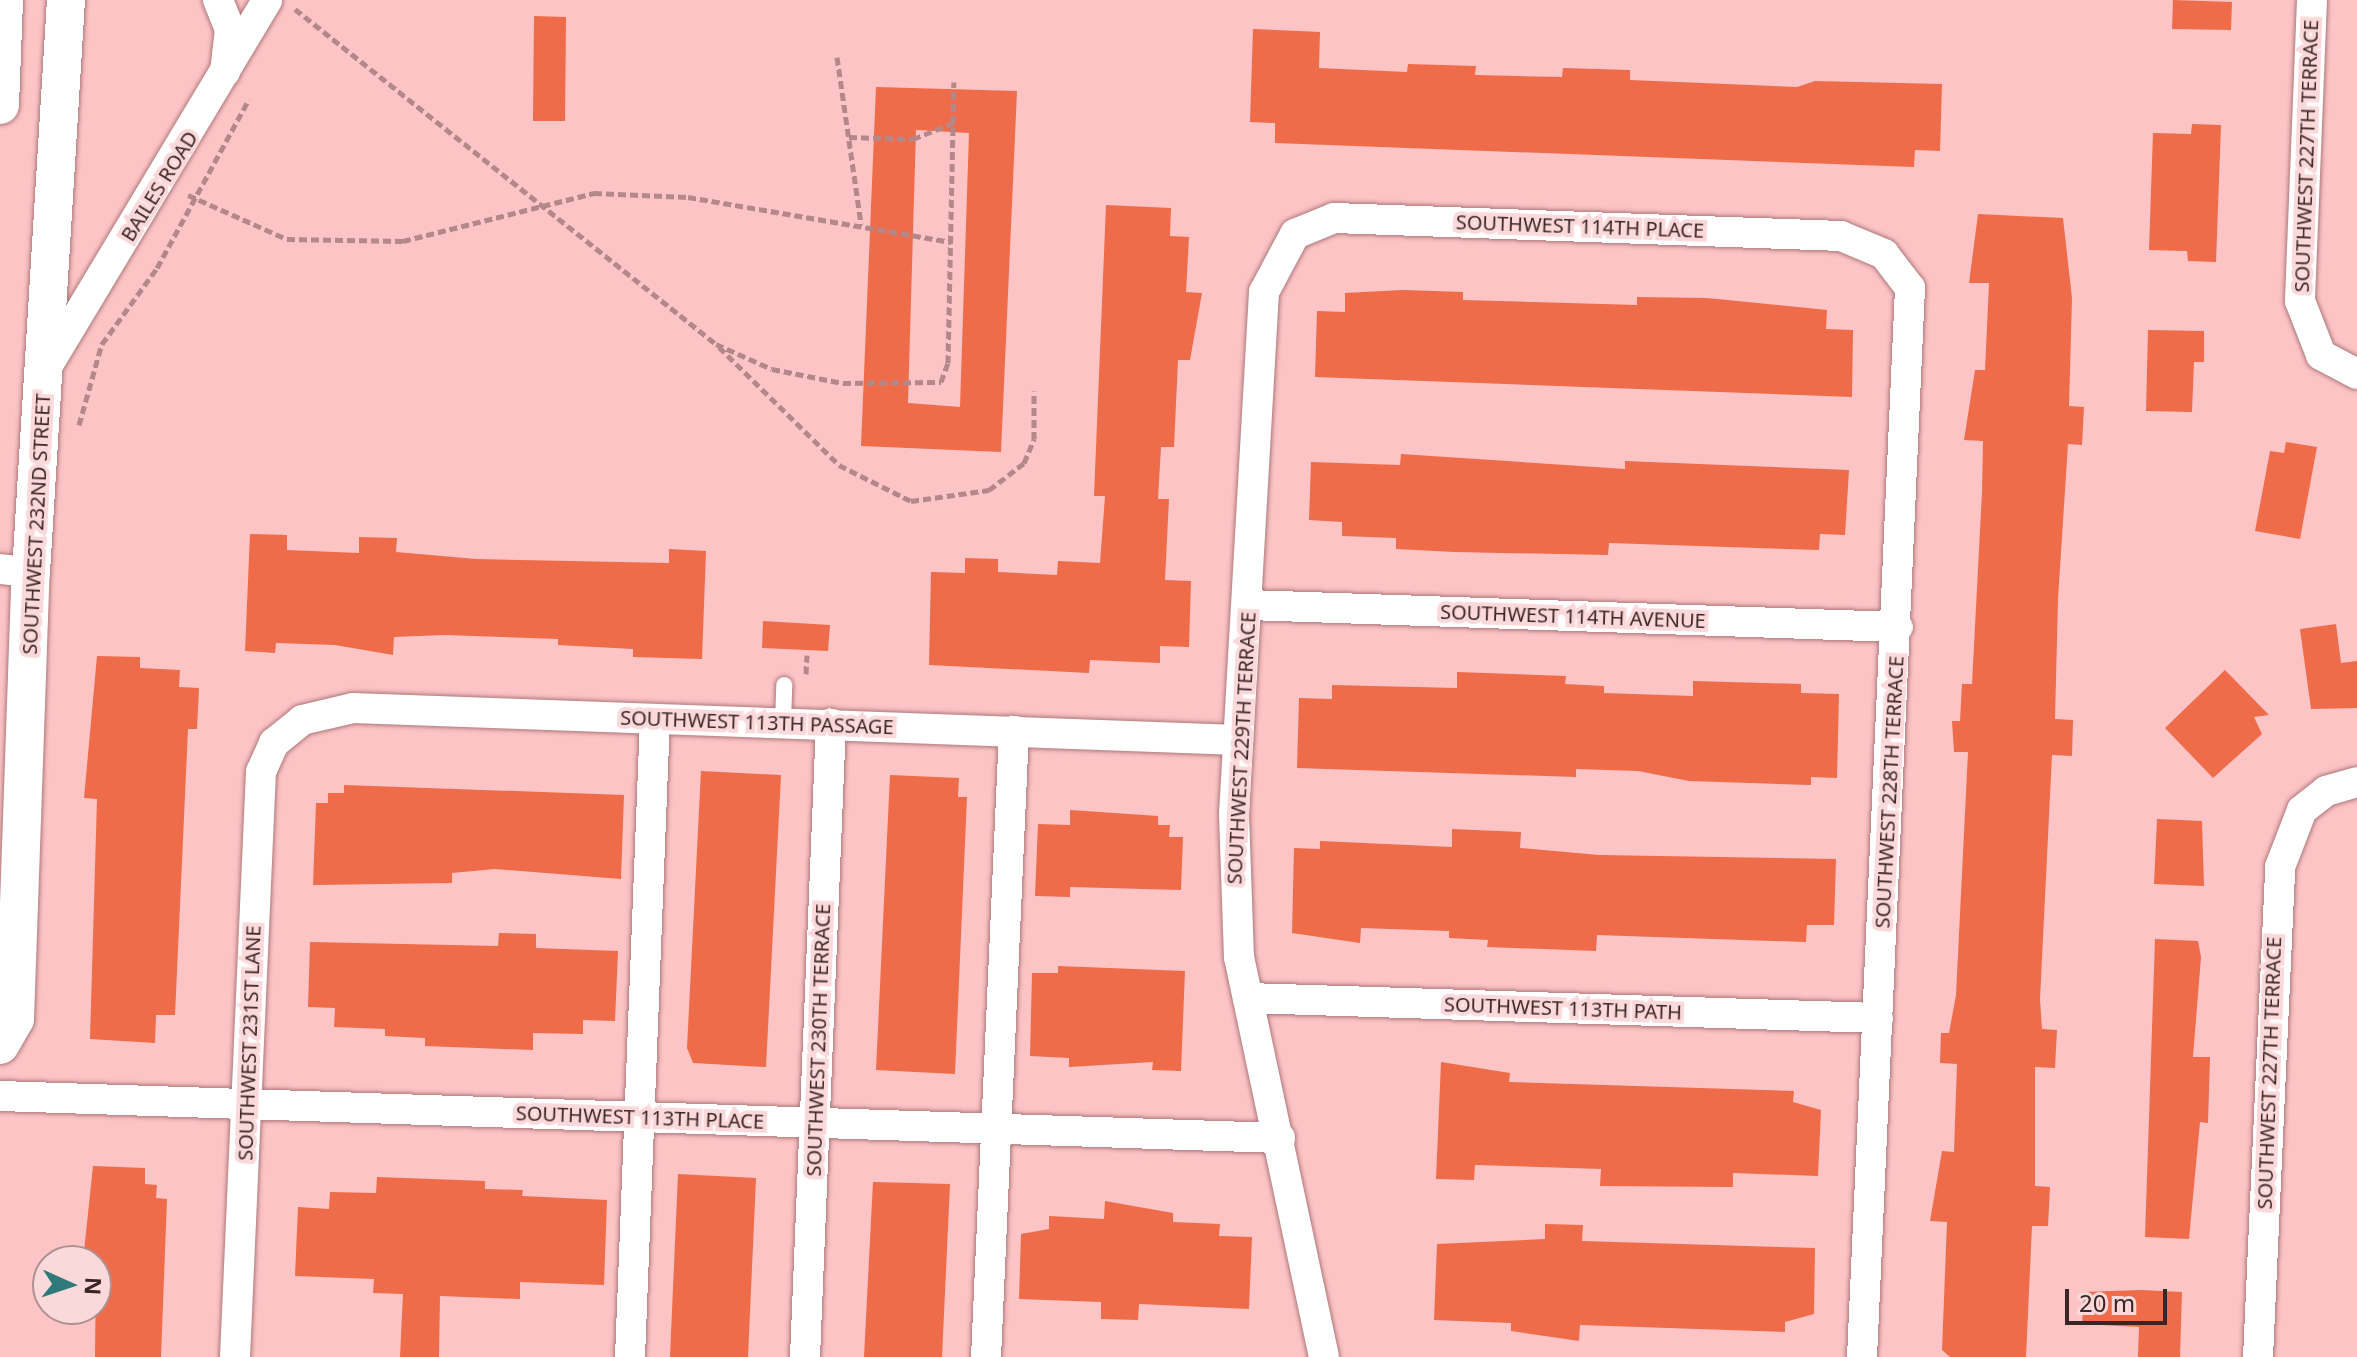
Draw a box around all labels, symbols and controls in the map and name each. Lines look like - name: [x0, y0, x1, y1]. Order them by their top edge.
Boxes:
- street label: SOUTHWEST 227TH TERRACE: [2289, 19, 2323, 293]
- street label: BAILES ROAD: [116, 126, 202, 246]
- street label: SOUTHWEST 114TH PLACE: [1455, 210, 1705, 242]
- street label: SOUTHWEST 232ND STREET: [17, 393, 55, 655]
- street label: SOUTHWEST 114TH AVENUE: [1440, 599, 1706, 633]
- street label: SOUTHWEST 229TH TERRACE: [1222, 611, 1260, 885]
- street label: SOUTHWEST 228TH TERRACE: [1870, 655, 1908, 929]
- street label: SOUTHWEST 113TH PASSAGE: [620, 705, 894, 739]
- street label: SOUTHWEST 230TH TERRACE: [801, 903, 835, 1177]
- street label: SOUTHWEST 231ST LANE: [233, 925, 265, 1161]
- street label: SOUTHWEST 227TH TERRACE: [2252, 936, 2286, 1210]
- street label: SOUTHWEST 113TH PATH: [1444, 992, 1682, 1024]
- street label: SOUTHWEST 113TH PLACE: [515, 1101, 765, 1133]
- north arrow: [32, 1245, 112, 1325]
- scale bar: [2069, 1273, 2171, 1323]
- text: N: [79, 1276, 109, 1296]
- text: 20 m: [2079, 1286, 2135, 1319]

